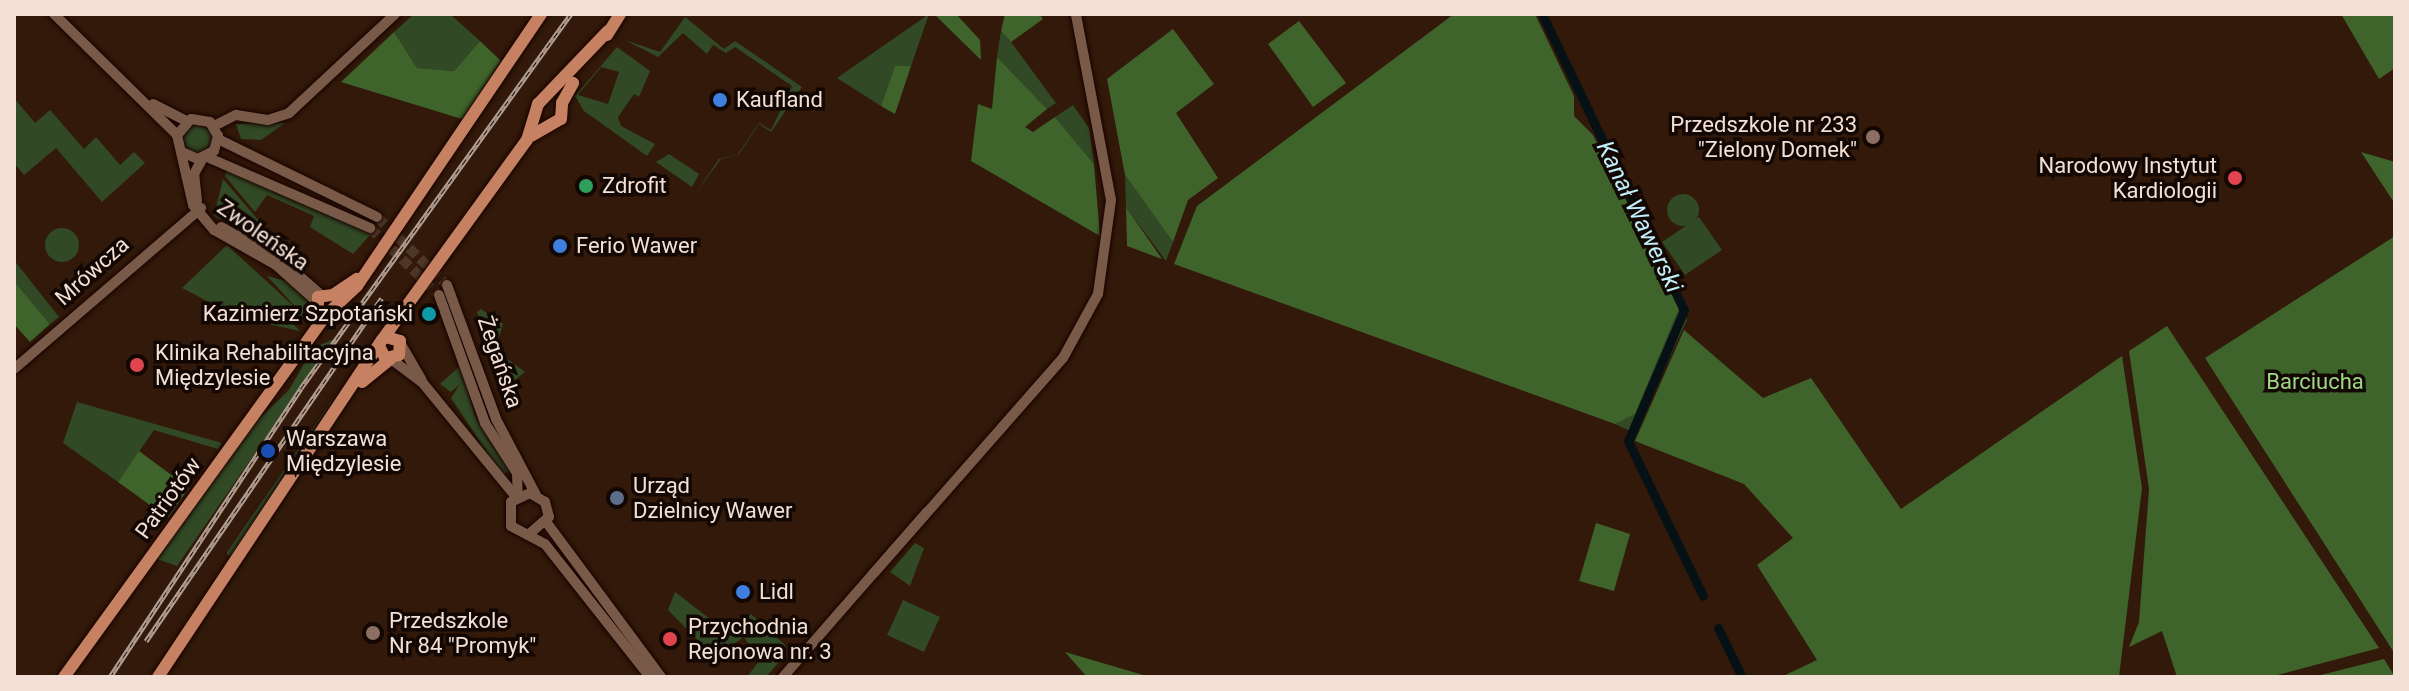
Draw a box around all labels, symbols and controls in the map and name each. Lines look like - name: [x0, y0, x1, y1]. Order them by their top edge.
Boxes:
- place label: Kaufland: [736, 87, 823, 113]
- marker: Kaufland: [711, 91, 729, 109]
- place label: Przedszkole nr 233 "Zielony Domek": [1670, 111, 1857, 162]
- marker: Przedszkole nr 233 "Zielony Domek": [1864, 128, 1882, 146]
- water label: Kanał Wawerski: [1590, 136, 1688, 298]
- place label: Narodowy Instytut Kardiologii: [2039, 152, 2217, 204]
- marker: Narodowy Instytut Kardiologii: [2224, 167, 2246, 189]
- place label: Zdrofit: [602, 173, 667, 199]
- marker: Zdrofit: [577, 177, 595, 195]
- street label: Zwoleńska: [212, 194, 314, 276]
- street label: Mrówcza: [50, 231, 134, 311]
- place label: Ferio Wawer: [576, 233, 697, 259]
- marker: Ferio Wawer: [551, 237, 569, 255]
- place label: Kazimierz Szpotański: [203, 301, 413, 327]
- marker: Kazimierz Szpotański: [420, 305, 438, 323]
- street label: Żegańska: [472, 313, 528, 411]
- place label: Klinika Rehabilitacyjna Międzylesie: [155, 339, 374, 390]
- marker: Klinika Rehabilitacyjna Międzylesie: [126, 354, 148, 376]
- park label: Barciucha: [2266, 369, 2364, 395]
- place label: Warszawa Międzylesie: [286, 425, 401, 476]
- marker: Warszawa Międzylesie: [257, 440, 279, 462]
- street label: Patriotów: [130, 452, 206, 544]
- place label: Urząd Dzielnicy Wawer: [633, 472, 792, 524]
- marker: Urząd Dzielnicy Wawer: [608, 489, 626, 507]
- place label: Lidl: [759, 579, 794, 605]
- marker: Lidl: [734, 583, 752, 601]
- place label: Przedszkole Nr 84 "Promyk": [389, 607, 536, 658]
- place label: Przychodnia Rejonowa nr. 3: [688, 613, 832, 664]
- marker: Przedszkole Nr 84 "Promyk": [364, 624, 382, 642]
- marker: Przychodnia Rejonowa nr. 3: [659, 628, 681, 650]

